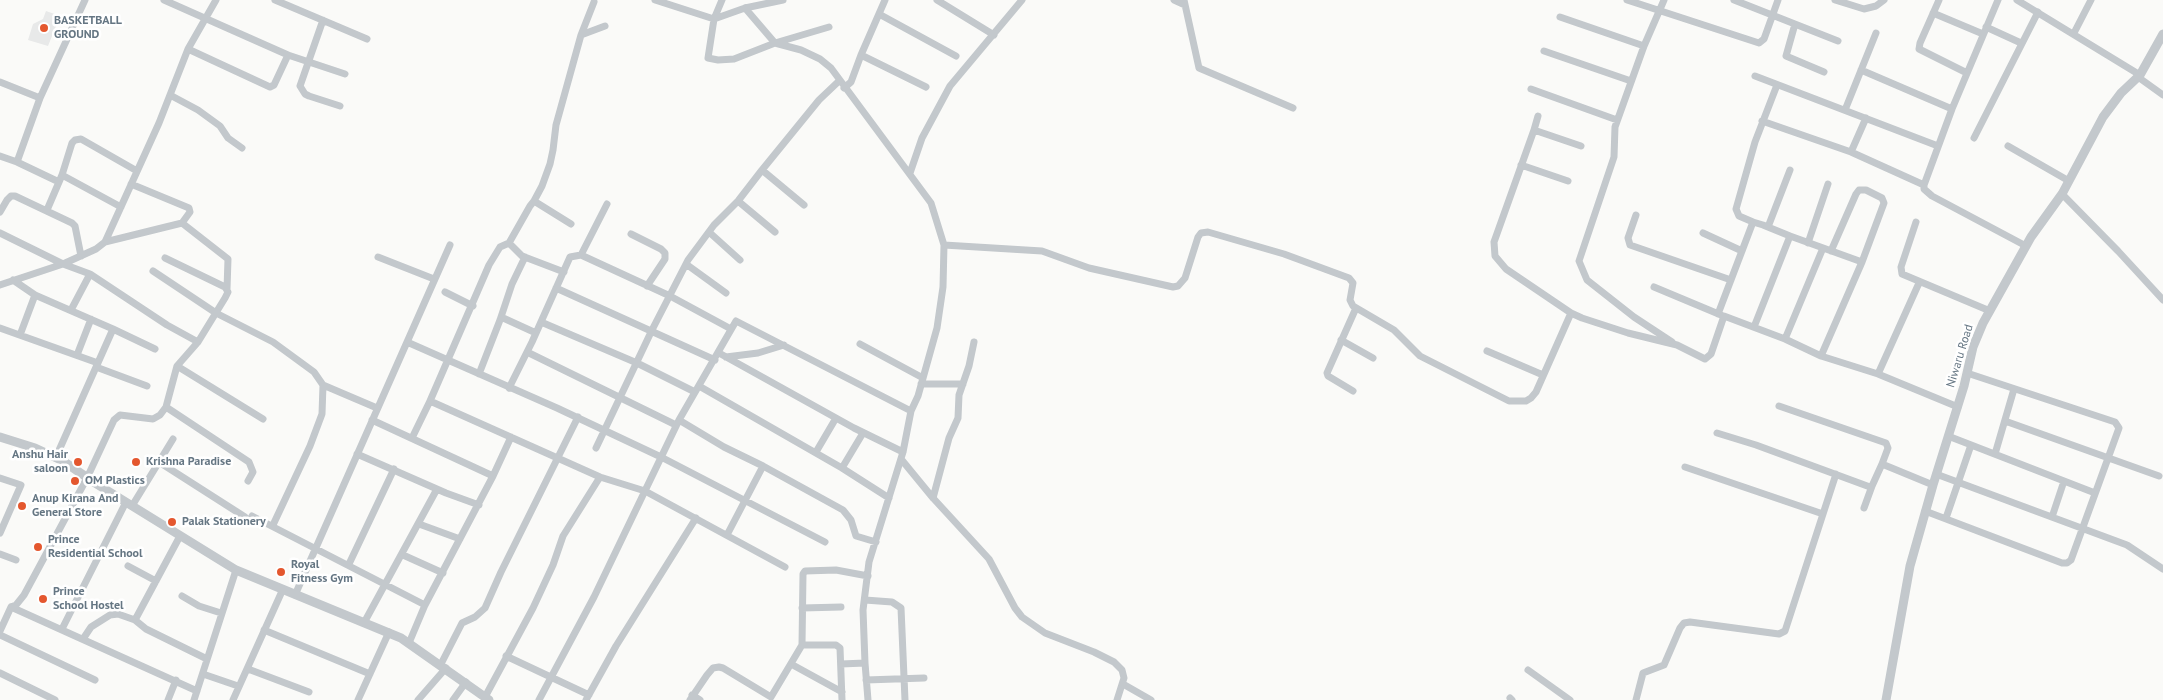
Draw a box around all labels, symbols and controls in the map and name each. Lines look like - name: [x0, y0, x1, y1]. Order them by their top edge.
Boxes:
- place label: BASKETBALL GROUND: [54, 14, 122, 42]
- marker: BASKETBALL GROUND: [38, 22, 50, 34]
- street label: Niwaru Road: [1944, 323, 1976, 389]
- place label: Anshu Hair saloon: [12, 448, 68, 476]
- place label: Krishna Paradise: [146, 455, 231, 469]
- marker: Anshu Hair saloon: [72, 456, 84, 468]
- marker: Krishna Paradise: [130, 456, 142, 468]
- place label: OM Plastics: [85, 474, 145, 488]
- marker: OM Plastics: [69, 475, 81, 487]
- place label: Anup Kirana And General Store: [32, 492, 118, 520]
- marker: Anup Kirana And General Store: [16, 500, 28, 512]
- place label: Palak Stationery: [182, 515, 266, 529]
- marker: Palak Stationery: [166, 516, 178, 528]
- place label: Prince Residential School: [48, 533, 143, 561]
- marker: Prince Residential School: [32, 541, 44, 553]
- place label: Royal Fitness Gym: [291, 558, 353, 586]
- marker: Royal Fitness Gym: [275, 566, 287, 578]
- place label: Prince School Hostel: [53, 585, 124, 613]
- marker: Prince School Hostel: [37, 593, 49, 605]

